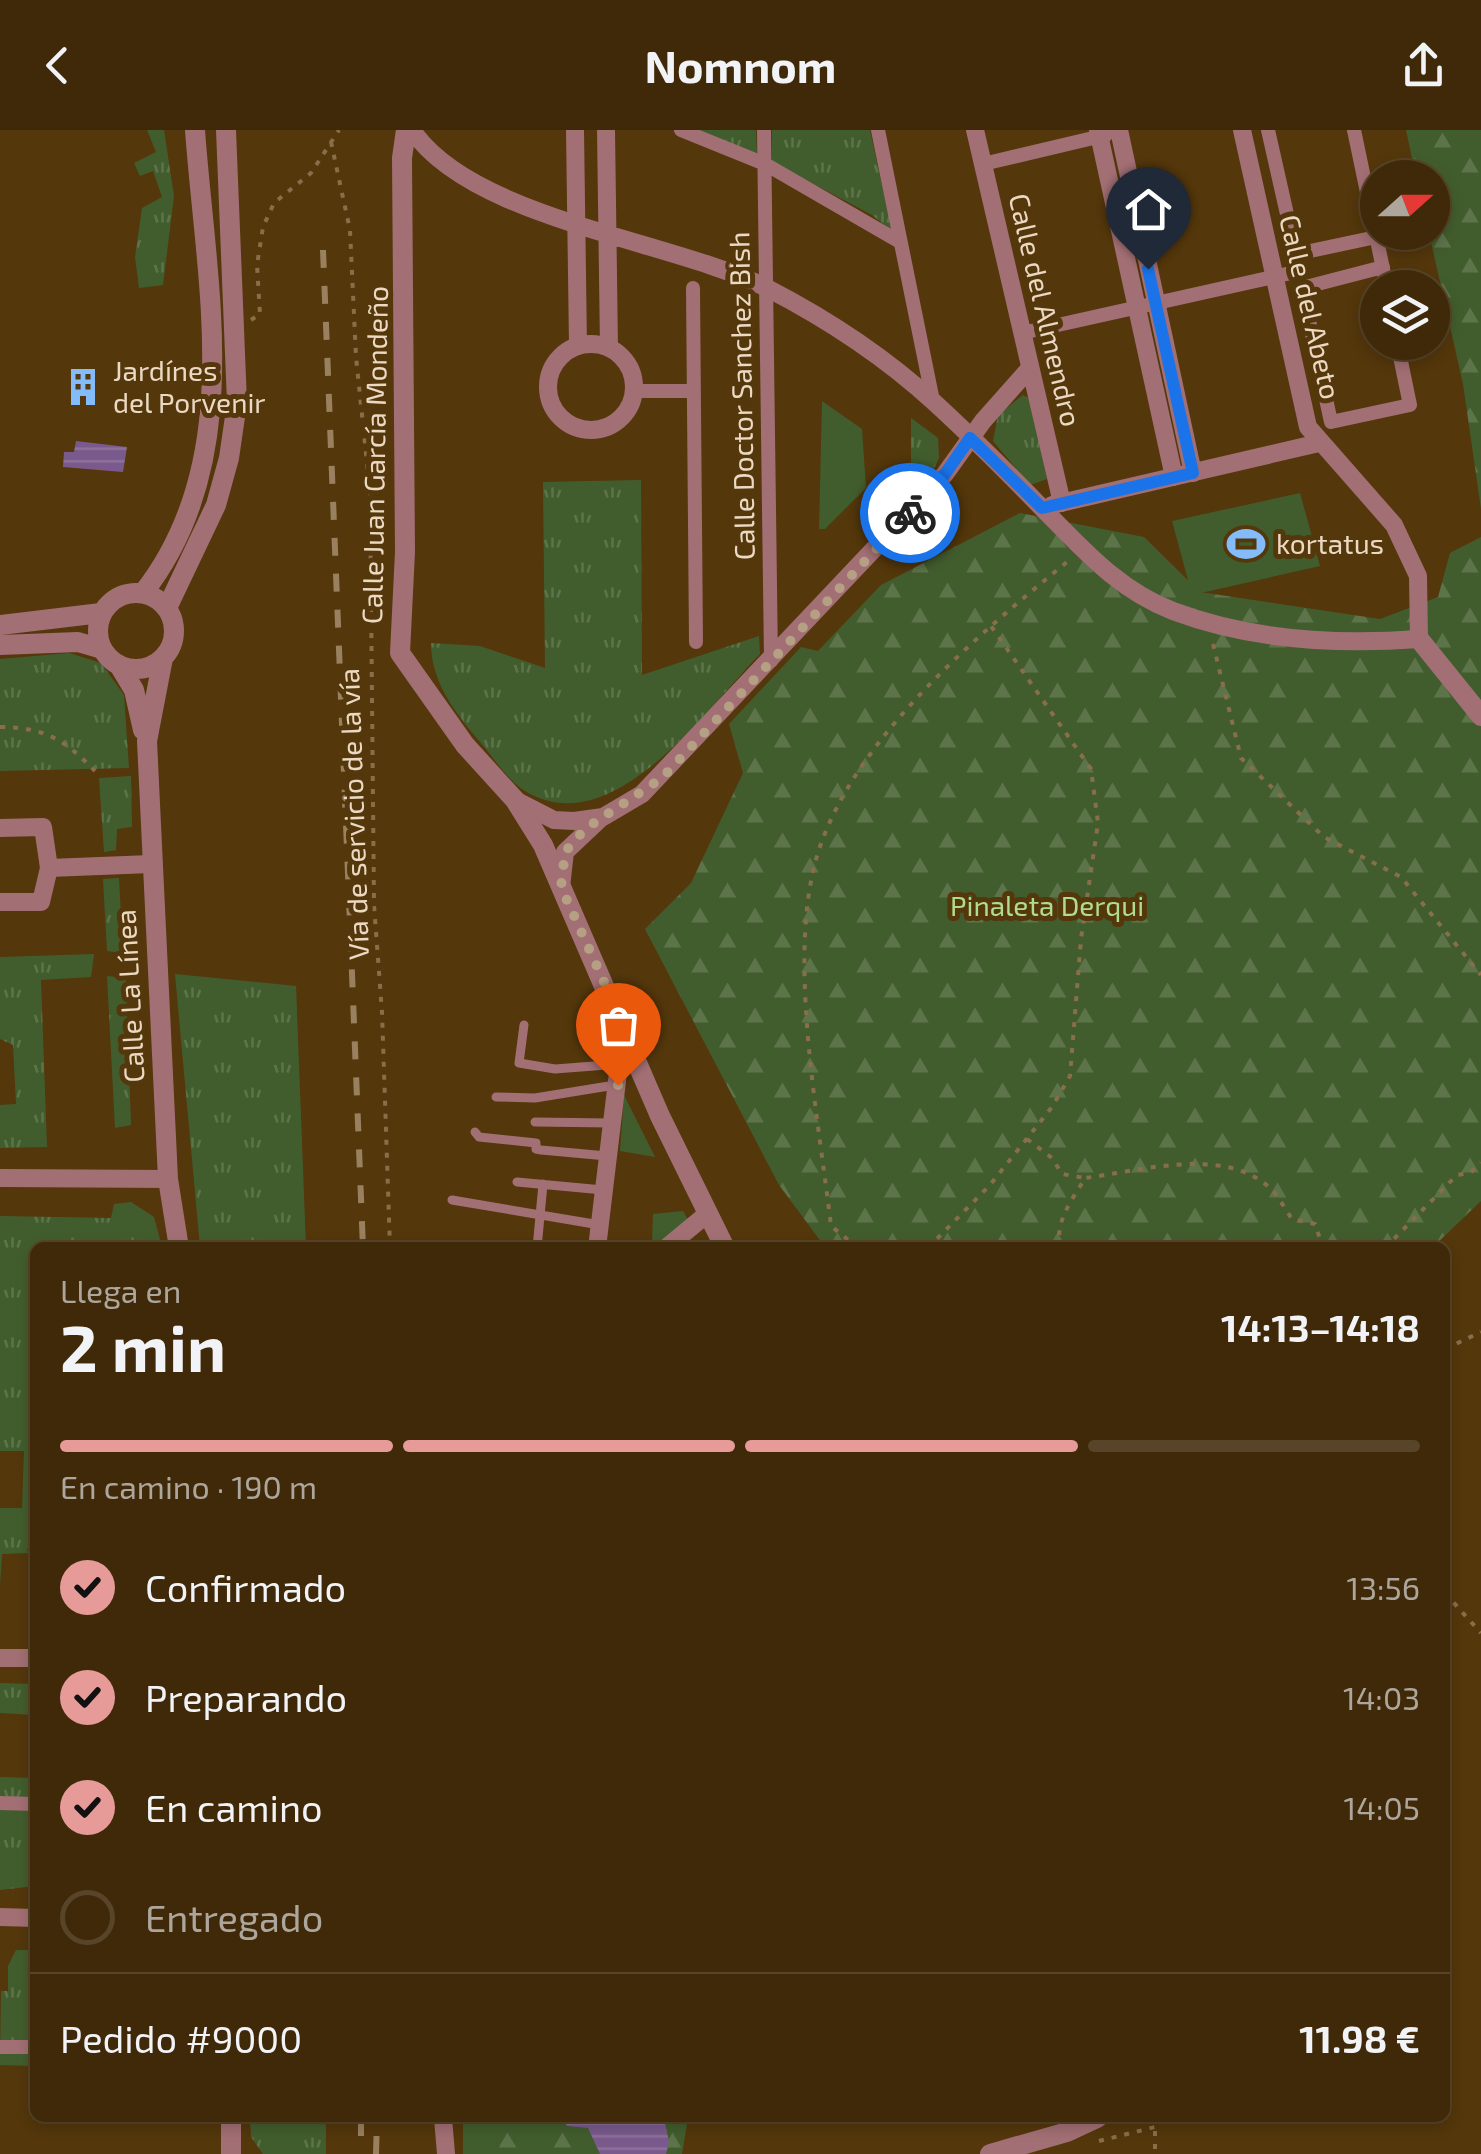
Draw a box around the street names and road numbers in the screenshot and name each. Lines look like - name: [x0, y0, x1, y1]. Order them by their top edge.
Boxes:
- street label: Calle del Almendro: [1003, 190, 1089, 429]
- street label: Calle del Abeto: [1273, 211, 1349, 402]
- street label: Calle Doctor Sanchez Bish: [721, 231, 761, 561]
- street label: Calle Juan García Mondeño: [354, 286, 394, 624]
- street label: Vía de servicio de la vía: [331, 668, 375, 960]
- street label: Calle La Línea: [107, 909, 151, 1083]

